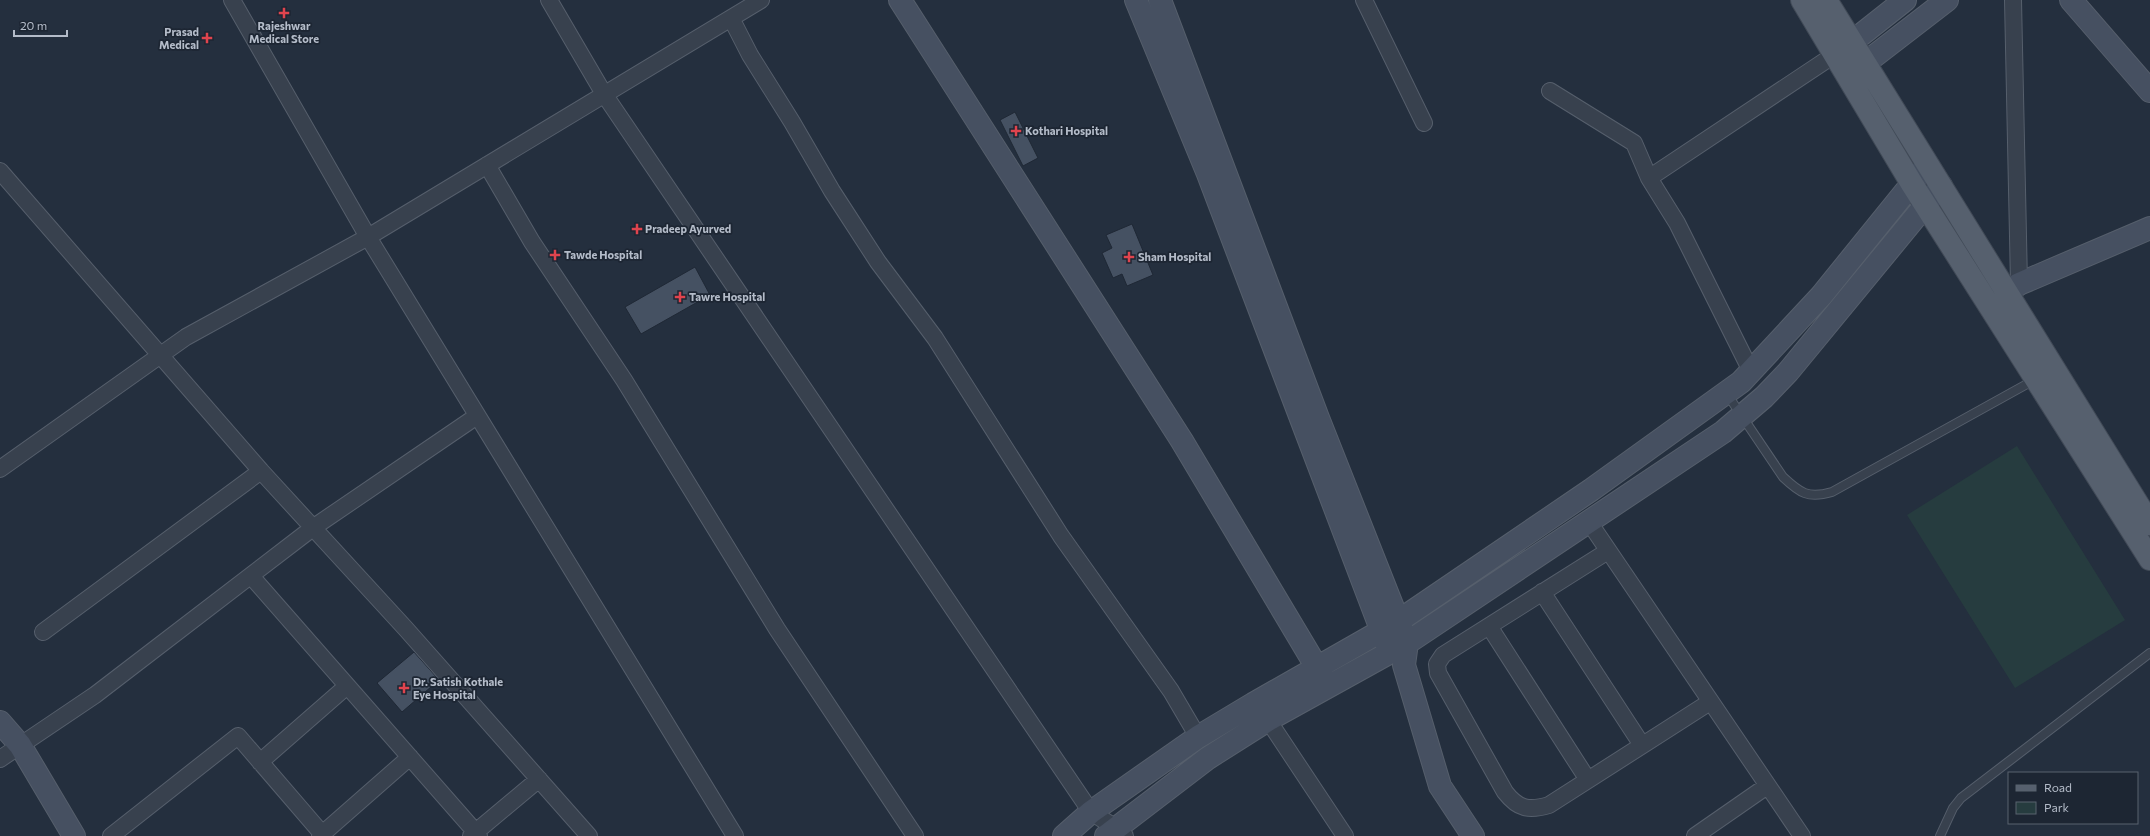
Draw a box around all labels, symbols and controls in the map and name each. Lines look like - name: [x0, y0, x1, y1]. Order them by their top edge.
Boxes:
- marker: Rajeshwar Medical Store: [279, 8, 289, 18]
- scale bar: [14, 12, 67, 38]
- text: 20 m: [20, 18, 47, 32]
- place label: Rajeshwar Medical Store: [249, 19, 319, 45]
- place label: Prasad Medical: [159, 25, 199, 51]
- marker: Prasad Medical: [202, 33, 212, 43]
- place label: Kothari Hospital: [1025, 124, 1108, 137]
- marker: Kothari Hospital: [1010, 125, 1022, 137]
- place label: Pradeep Ayurved: [645, 222, 731, 235]
- marker: Pradeep Ayurved: [632, 224, 642, 234]
- place label: Tawde Hospital: [564, 248, 642, 261]
- marker: Tawde Hospital: [549, 249, 561, 261]
- place label: Sham Hospital: [1138, 250, 1211, 263]
- marker: Sham Hospital: [1123, 251, 1135, 263]
- place label: Tawre Hospital: [689, 290, 765, 303]
- marker: Tawre Hospital: [674, 291, 686, 303]
- place label: Dr. Satish Kothale Eye Hospital: [413, 675, 503, 701]
- marker: Dr. Satish Kothale Eye Hospital: [398, 682, 410, 694]
- legend: [2008, 772, 2138, 824]
- text: Road: [2044, 780, 2072, 794]
- text: Park: [2044, 800, 2070, 814]

